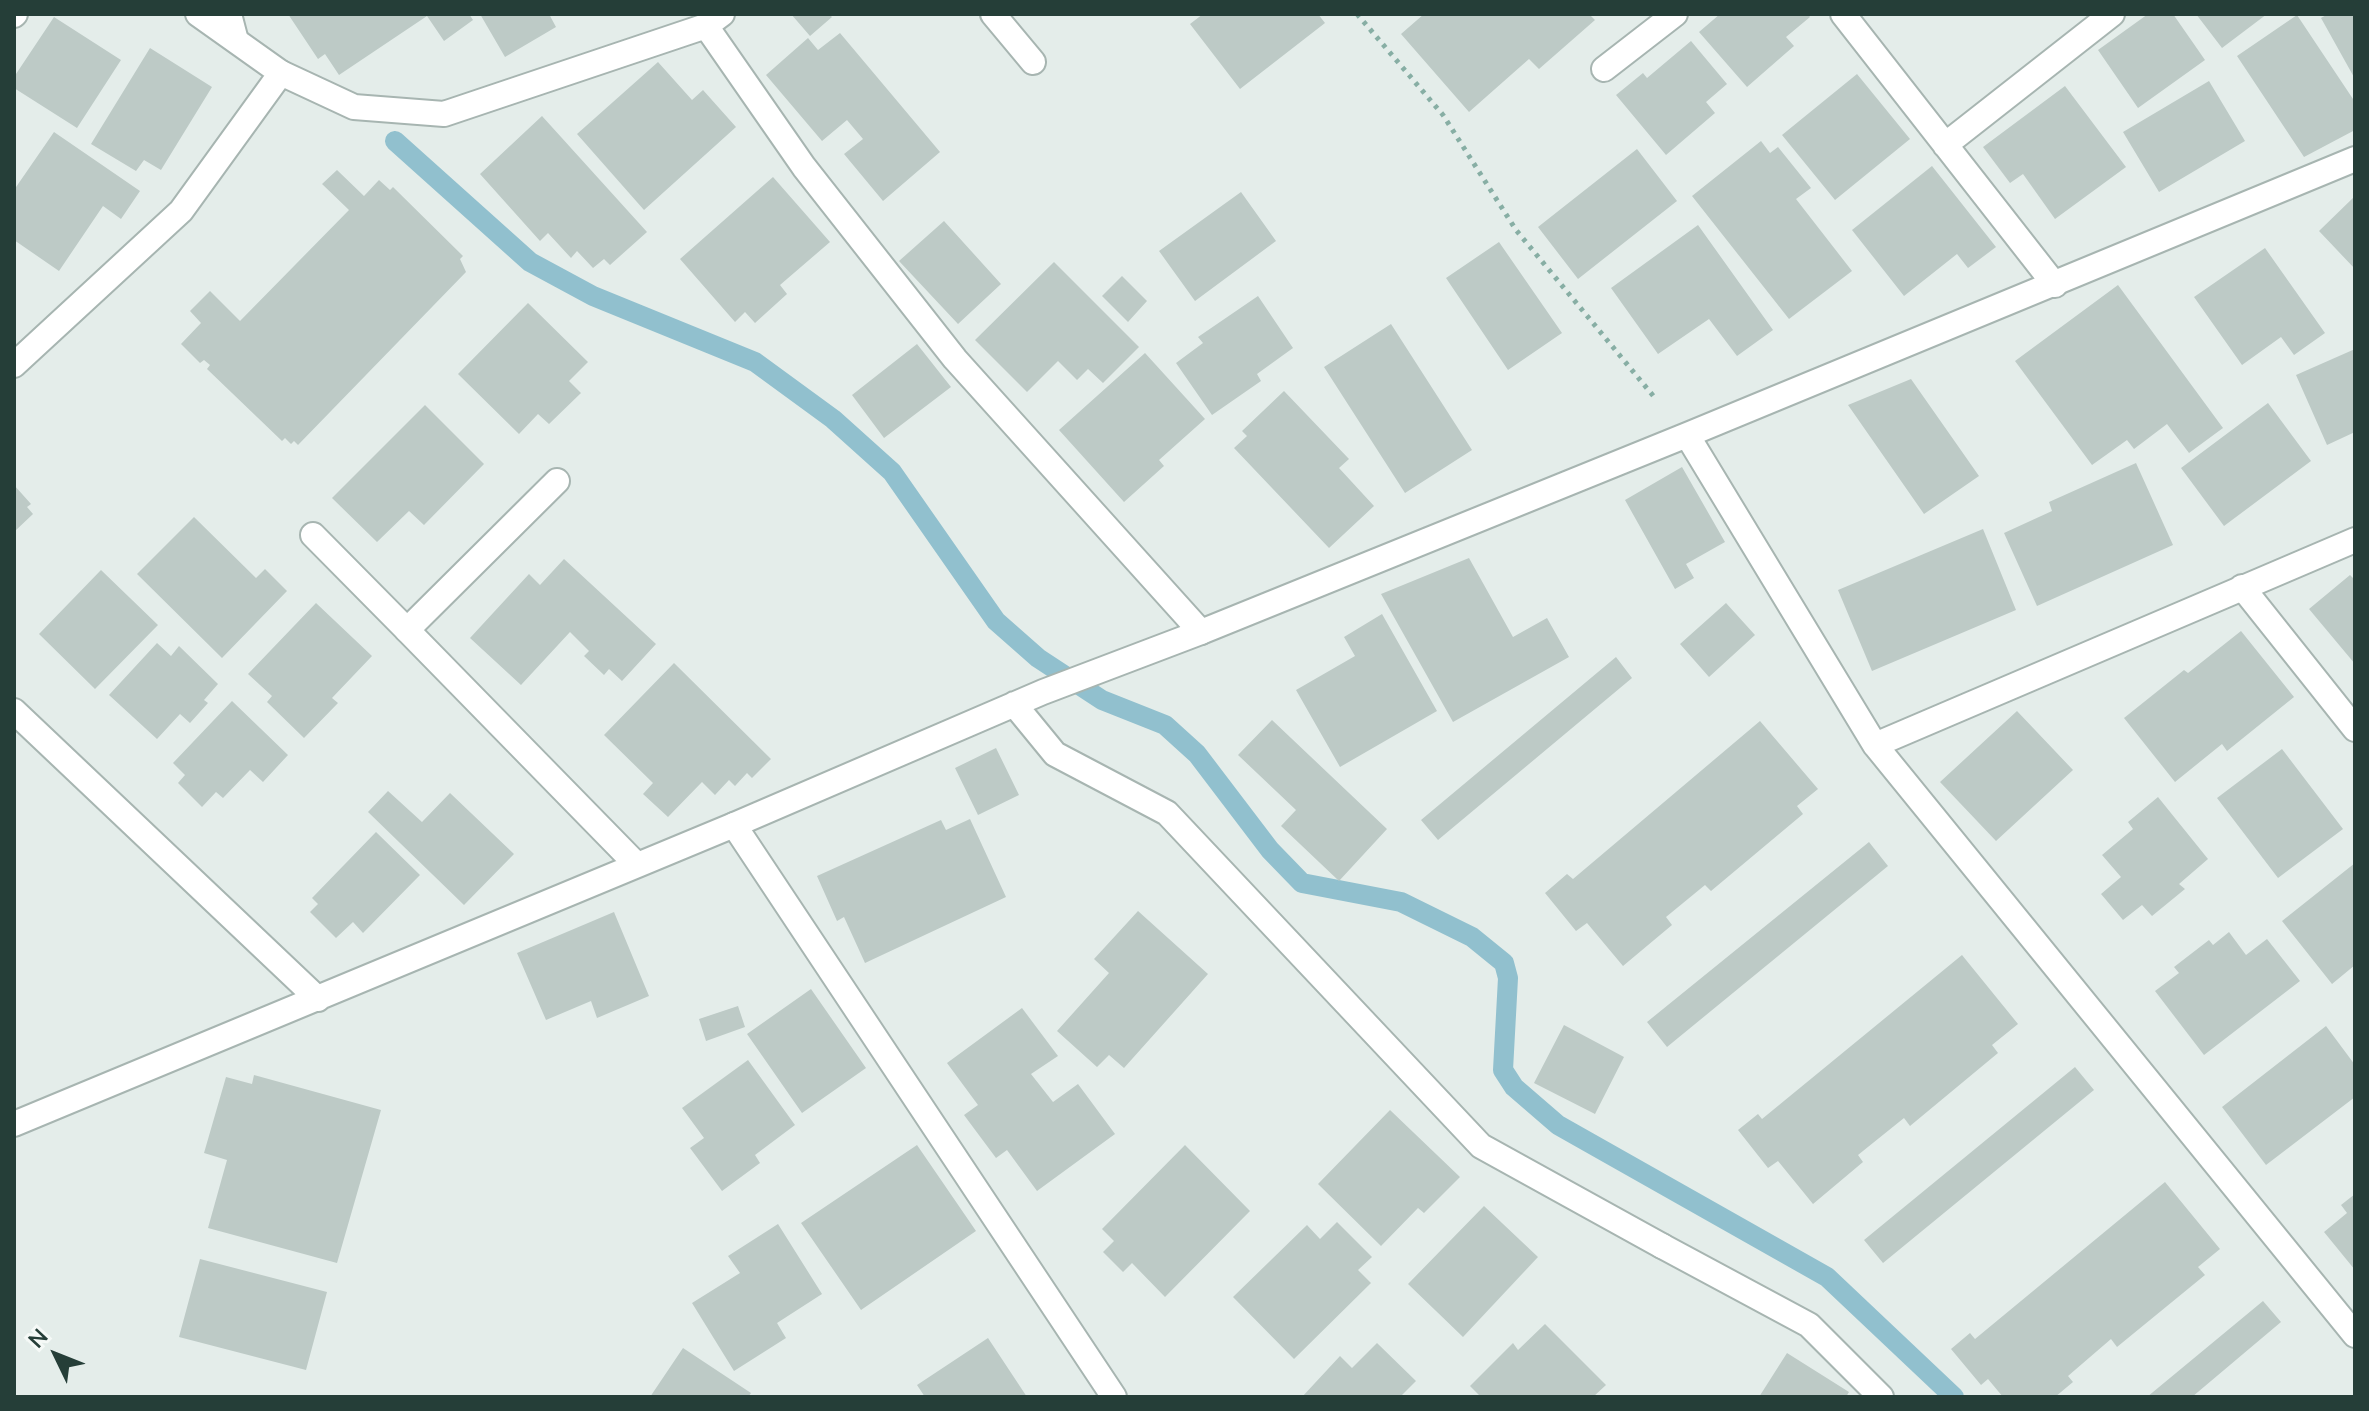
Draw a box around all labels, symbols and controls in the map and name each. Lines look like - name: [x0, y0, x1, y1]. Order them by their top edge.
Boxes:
- north arrow: [16, 1315, 96, 1395]
- text: N: [22, 1322, 55, 1355]

